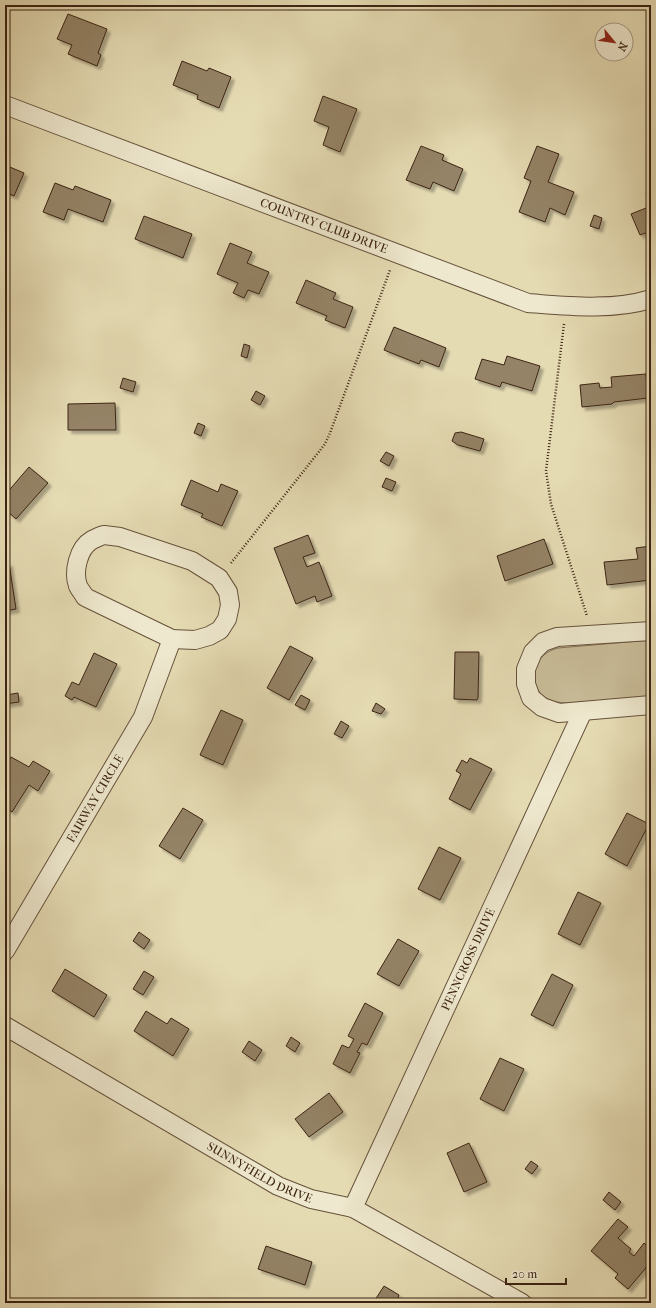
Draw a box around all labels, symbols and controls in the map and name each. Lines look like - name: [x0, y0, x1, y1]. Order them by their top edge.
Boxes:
- north arrow: [594, 22, 634, 62]
- text: N: [614, 40, 630, 54]
- street label: COUNTRY CLUB DRIVE: [258, 195, 390, 256]
- street label: FAIRWAY CIRCLE: [64, 752, 126, 845]
- street label: PENNCROSS DRIVE: [438, 906, 498, 1013]
- street label: SUNNYFIELD DRIVE: [204, 1139, 314, 1206]
- scale bar: [506, 1260, 566, 1286]
- text: 20 m: [512, 1267, 537, 1281]

